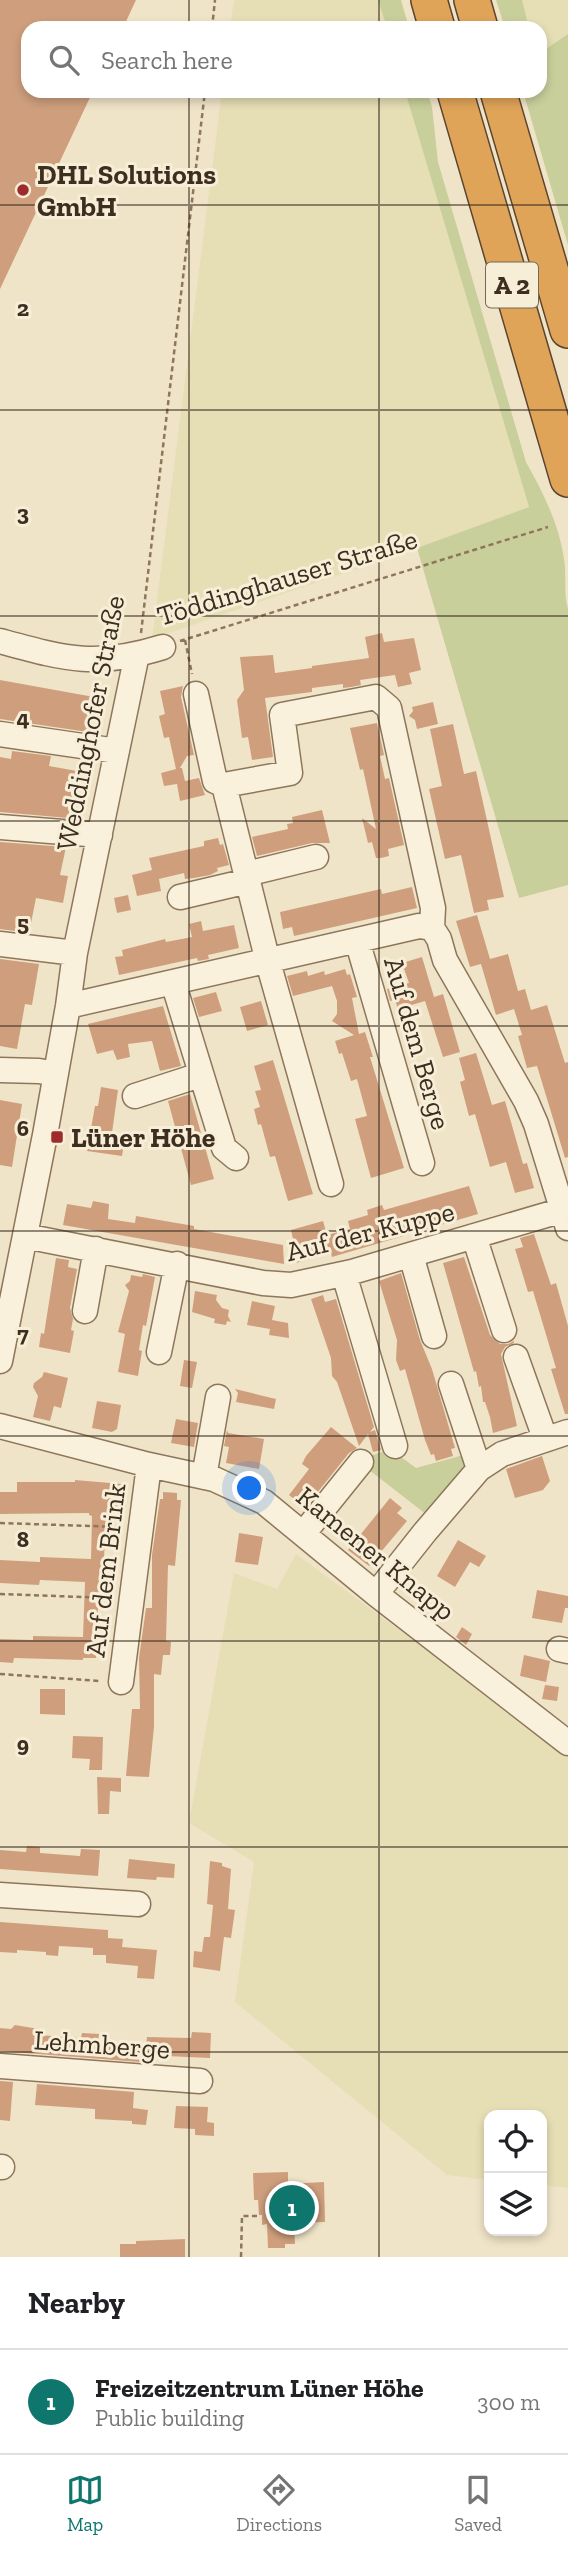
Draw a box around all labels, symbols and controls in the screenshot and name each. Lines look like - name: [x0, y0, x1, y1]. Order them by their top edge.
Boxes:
- search box: [21, 21, 547, 98]
- icon: search: [45, 41, 83, 79]
- text: Search here: [101, 44, 233, 76]
- place label: DHL Solutions GmbH: [37, 158, 216, 223]
- marker: DHL Solutions GmbH: [15, 182, 31, 198]
- road number: A 2: [486, 262, 538, 308]
- text: 2: [17, 294, 29, 322]
- text: 3: [17, 499, 29, 527]
- street label: Töddinghauser Straße: [153, 522, 421, 633]
- street label: Weddinghofer Straße: [50, 593, 131, 854]
- text: 4: [16, 704, 30, 732]
- text: 5: [17, 909, 29, 937]
- street label: Auf dem Berge: [377, 953, 458, 1133]
- text: 6: [17, 1114, 29, 1142]
- place label: Lüner Höhe: [71, 1121, 215, 1154]
- marker: Lüner Höhe: [49, 1129, 65, 1145]
- street label: Auf der Kuppe: [283, 1195, 458, 1268]
- text: 7: [17, 1320, 29, 1348]
- your location: [232, 1471, 266, 1505]
- street label: Kamener Knapp: [290, 1480, 461, 1627]
- street label: Auf dem Brink: [78, 1481, 133, 1659]
- text: 8: [17, 1525, 29, 1553]
- text: 9: [17, 1730, 29, 1758]
- street label: Lehmberge: [33, 2023, 171, 2066]
- map controls: [484, 2110, 547, 2236]
- button: locate: [484, 2110, 547, 2173]
- button: layers: [484, 2173, 547, 2236]
- pin: 1: [269, 2182, 315, 2234]
- text: Nearby: [28, 2285, 125, 2321]
- text: Freizeitzentrum Lüner Höhe: [95, 2372, 424, 2404]
- text: 1: [46, 2388, 56, 2416]
- text: 300 m: [477, 2388, 540, 2416]
- text: Public building: [95, 2404, 244, 2432]
- tab: Map: [66, 2471, 104, 2536]
- tab: Directions: [236, 2471, 322, 2536]
- tab: Saved: [454, 2471, 502, 2536]

